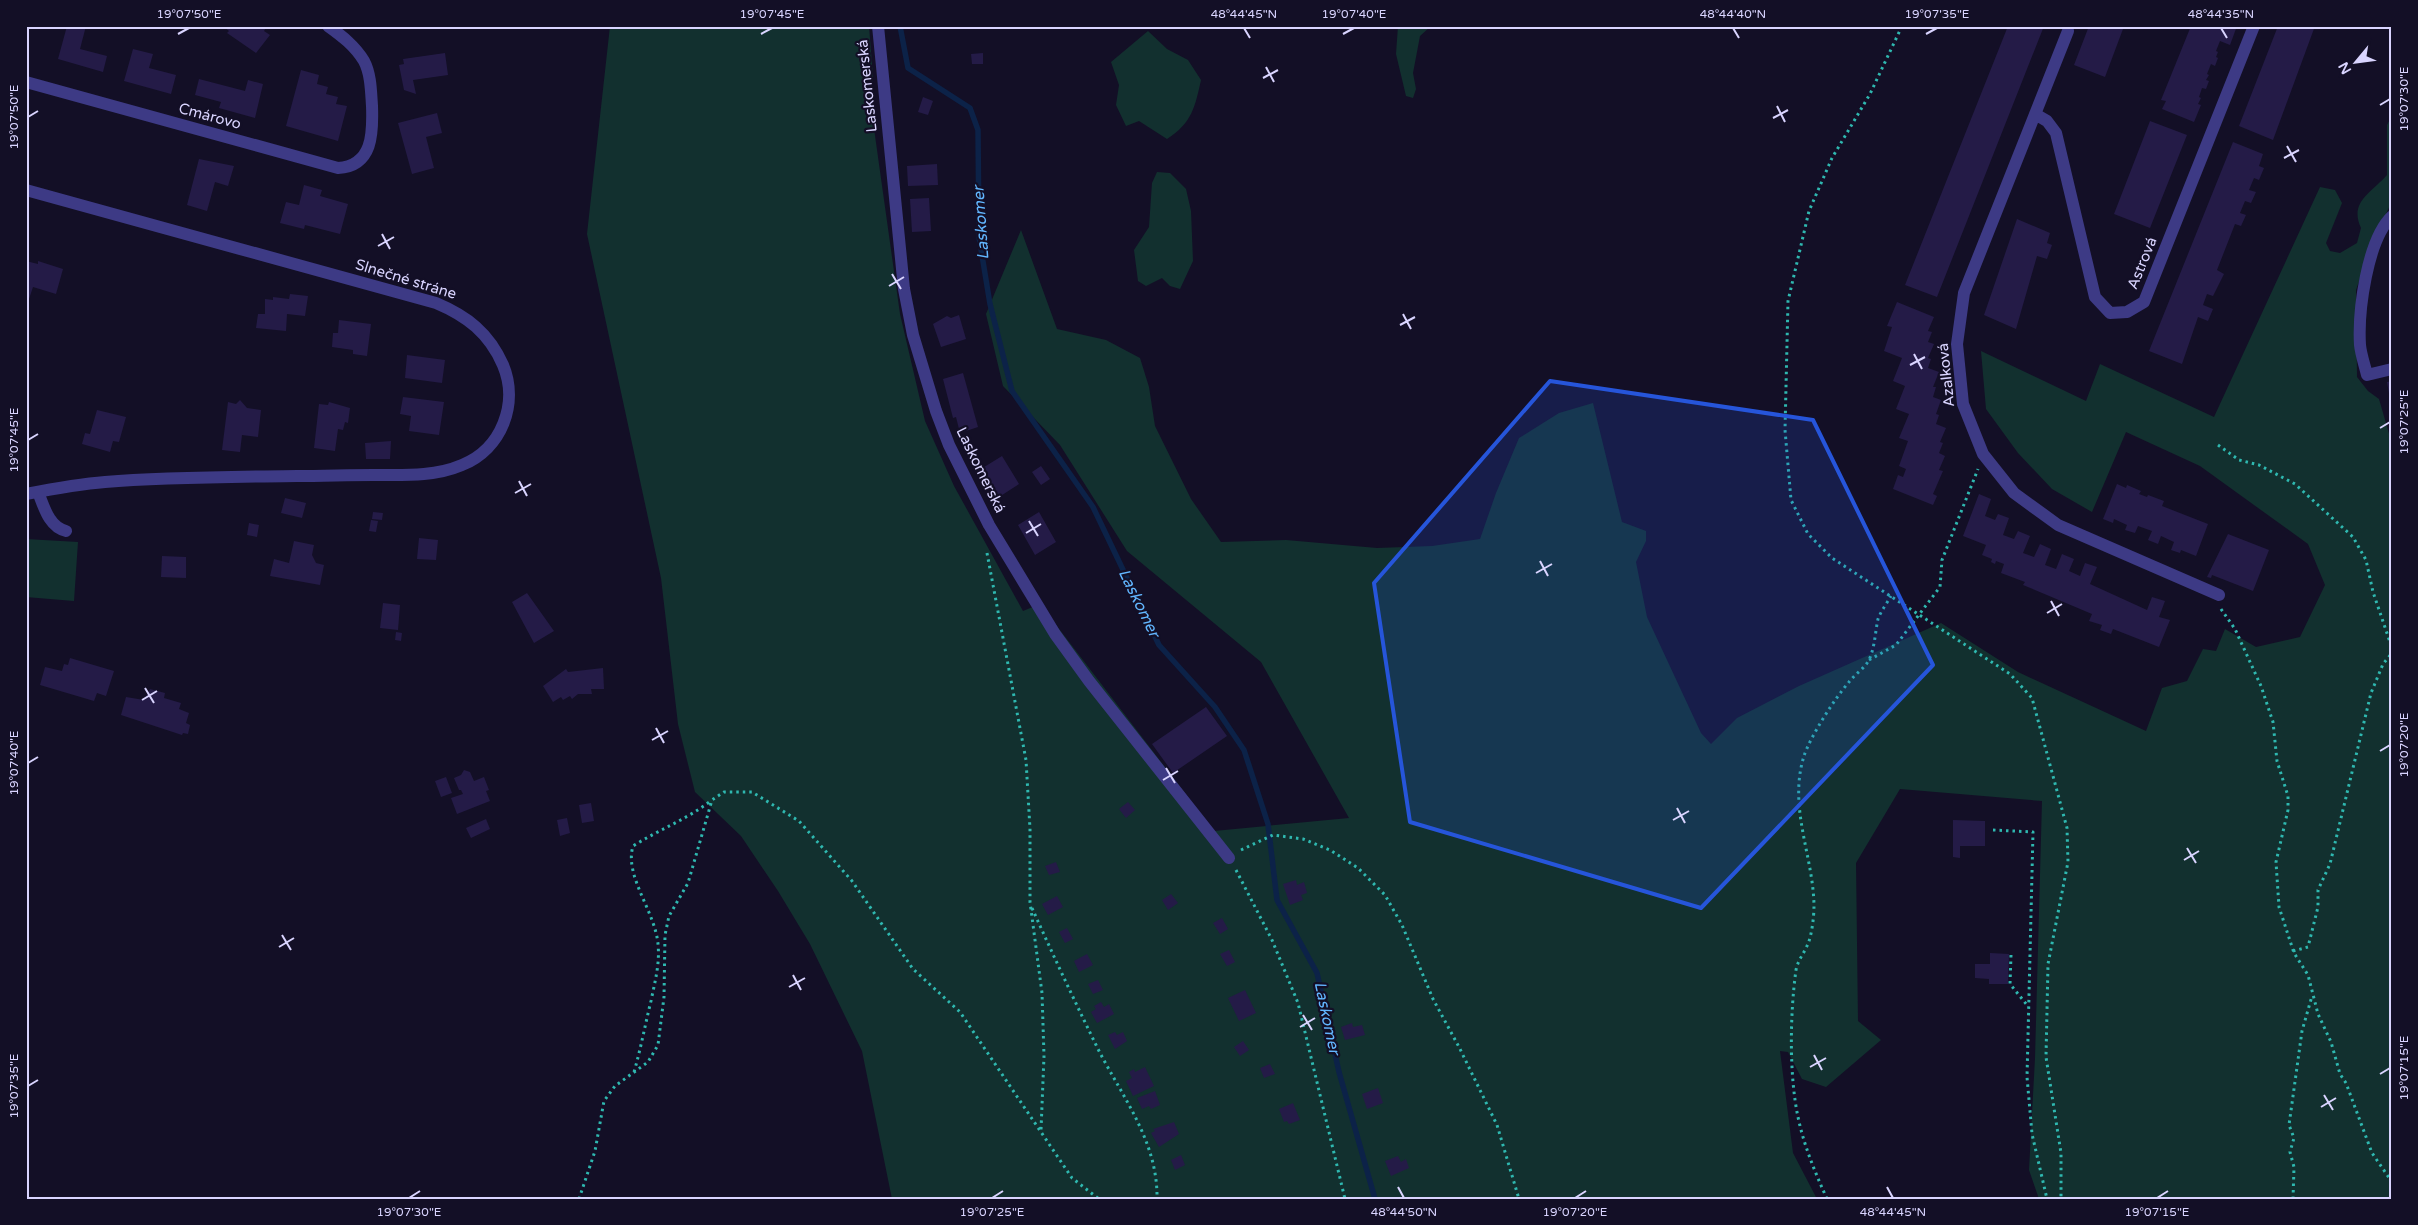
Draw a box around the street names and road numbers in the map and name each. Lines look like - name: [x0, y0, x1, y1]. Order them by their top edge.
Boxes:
- street label: Laskomerská: [853, 39, 881, 133]
- street label: Cmárovo: [177, 99, 243, 133]
- street label: Astrová: [2123, 234, 2161, 292]
- street label: Slnečné stráne: [353, 255, 459, 303]
- street label: Azalková: [1934, 342, 1958, 408]
- street label: Laskomerská: [953, 424, 1009, 516]

